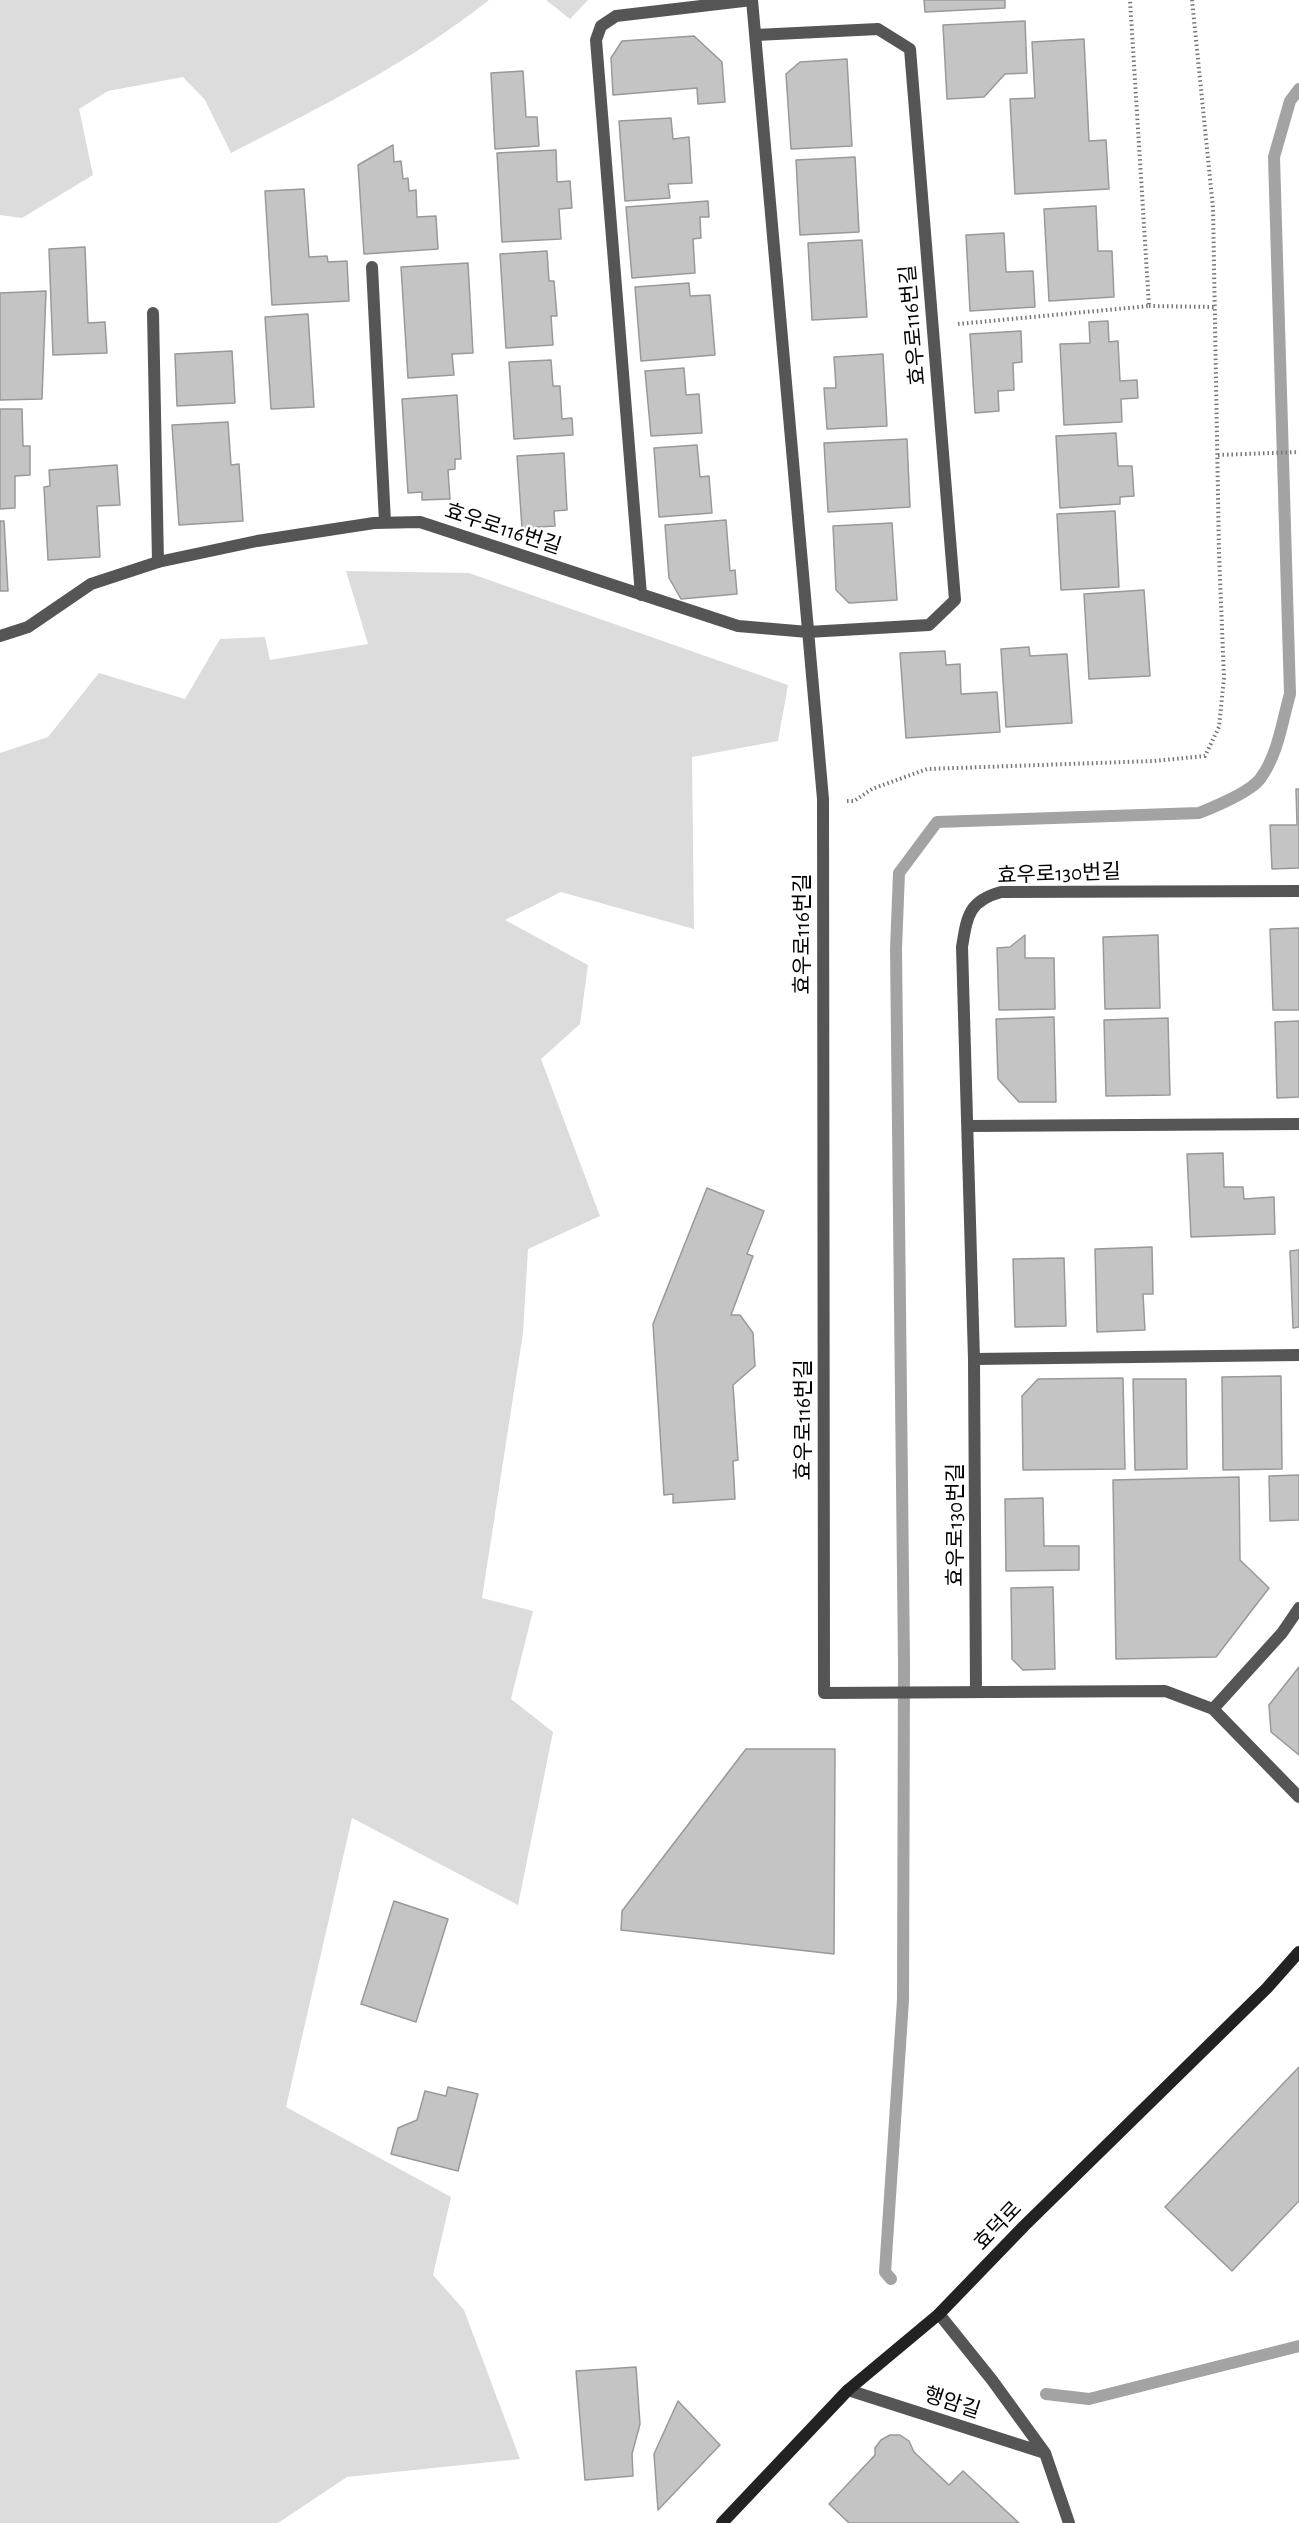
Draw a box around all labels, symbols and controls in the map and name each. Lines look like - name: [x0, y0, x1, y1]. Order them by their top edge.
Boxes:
- street label: 효우로116번길: [895, 264, 931, 386]
- street label: 효우로116번길: [442, 498, 564, 560]
- street label: 효우로130번길: [997, 859, 1121, 889]
- street label: 효우로116번길: [790, 874, 816, 994]
- street label: 효우로116번길: [791, 1360, 817, 1480]
- street label: 효우로130번길: [943, 1463, 969, 1587]
- street label: 효덕로: [969, 2196, 1027, 2256]
- street label: 행암길: [921, 2382, 983, 2424]

